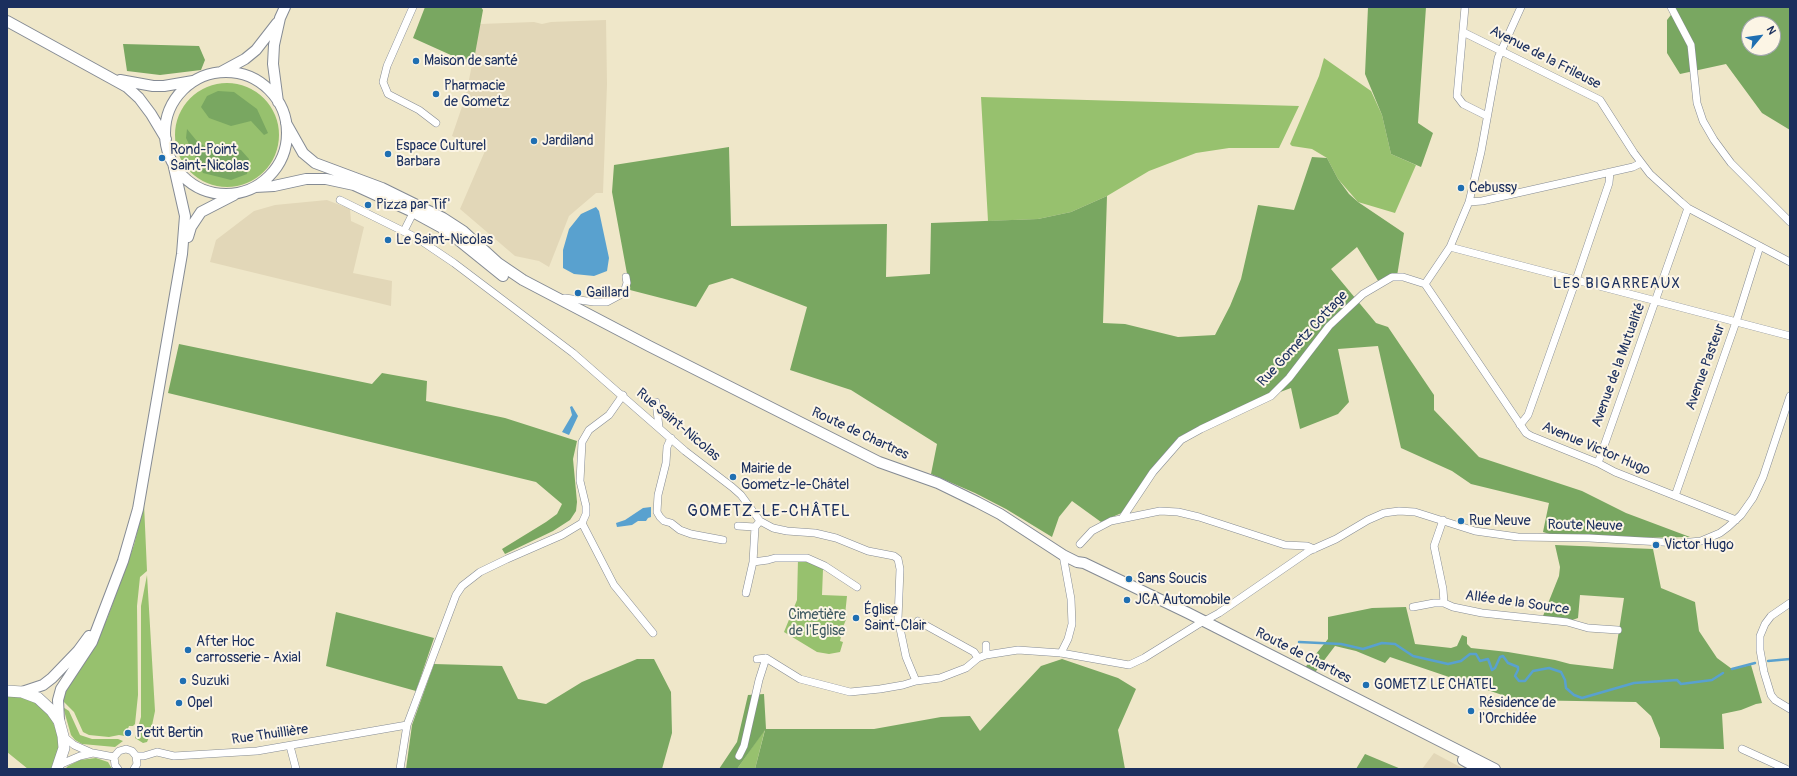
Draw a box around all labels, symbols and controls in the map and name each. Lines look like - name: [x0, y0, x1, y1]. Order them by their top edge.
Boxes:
- north arrow: [1741, 16, 1781, 56]
- street label: Avenue de la Frileuse: [1487, 23, 1603, 93]
- text: N: [1764, 24, 1779, 37]
- place label: Maison de santé: [424, 53, 518, 69]
- marker: Maison de santé: [411, 56, 421, 66]
- place label: Pharmacie de Gometz: [444, 78, 510, 110]
- marker: Pharmacie de Gometz: [431, 89, 441, 99]
- place label: Jardiland: [542, 133, 593, 149]
- marker: Jardiland: [529, 136, 539, 146]
- place label: Espace Culturel Barbara: [396, 138, 486, 170]
- place label: Rond-Point Saint-Nicolas: [170, 142, 249, 174]
- marker: Espace Culturel Barbara: [383, 149, 393, 159]
- marker: Rond-Point Saint-Nicolas: [157, 153, 167, 163]
- place label: Cebussy: [1469, 180, 1517, 196]
- marker: Cebussy: [1456, 183, 1466, 193]
- place label: Pizza par Tif': [376, 197, 450, 213]
- marker: Pizza par Tif': [363, 200, 373, 210]
- place label: Le Saint-Nicolas: [396, 232, 493, 248]
- marker: Le Saint-Nicolas: [383, 235, 393, 245]
- district label: LES BIGARREAUX: [1553, 275, 1681, 293]
- place label: Gaillard: [586, 285, 629, 301]
- marker: Gaillard: [573, 288, 583, 298]
- street label: Rue Gometz Cottage: [1254, 288, 1352, 390]
- street label: Avenue de la Mutualité: [1589, 301, 1649, 429]
- street label: Avenue Pasteur: [1683, 322, 1729, 412]
- street label: Rue Saint-Nicolas: [633, 385, 723, 465]
- street label: Route de Chartres: [809, 404, 911, 464]
- street label: Avenue Victor Hugo: [1539, 419, 1653, 479]
- place label: Mairie de Gometz-le-Châtel: [741, 461, 849, 494]
- marker: Mairie de Gometz-le-Châtel: [728, 472, 738, 482]
- district label: GOMETZ-LE-CHÂTEL: [687, 502, 851, 522]
- place label: Rue Neuve: [1469, 513, 1531, 529]
- marker: Rue Neuve: [1456, 516, 1466, 526]
- street label: Route Neuve: [1547, 517, 1623, 535]
- place label: Victor Hugo: [1664, 537, 1734, 553]
- marker: Victor Hugo: [1651, 540, 1661, 550]
- place label: Sans Soucis: [1137, 571, 1207, 587]
- marker: Sans Soucis: [1124, 574, 1134, 584]
- street label: Allée de la Source: [1464, 587, 1570, 619]
- place label: JCA Automobile: [1135, 592, 1230, 608]
- marker: JCA Automobile: [1122, 595, 1132, 605]
- place label: Église Saint-Clair: [864, 602, 926, 634]
- park label: Cimetière de l'Eglise: [788, 607, 846, 640]
- marker: Église Saint-Clair: [851, 613, 861, 623]
- street label: Route de Chartres: [1252, 625, 1354, 687]
- place label: After Hoc carrosserie - Axial: [196, 634, 301, 666]
- marker: After Hoc carrosserie - Axial: [183, 645, 193, 655]
- place label: Suzuki: [191, 673, 229, 689]
- marker: Suzuki: [178, 676, 188, 686]
- place label: GOMETZ LE CHATEL: [1374, 677, 1497, 693]
- marker: GOMETZ LE CHATEL: [1361, 680, 1371, 690]
- place label: Opel: [187, 695, 213, 711]
- place label: Résidence de l'Orchidée: [1479, 695, 1556, 728]
- marker: Opel: [174, 698, 184, 708]
- marker: Résidence de l'Orchidée: [1466, 706, 1476, 716]
- street label: Rue Thuillière: [231, 721, 309, 749]
- place label: Petit Bertin: [136, 725, 203, 741]
- marker: Petit Bertin: [123, 728, 133, 738]

